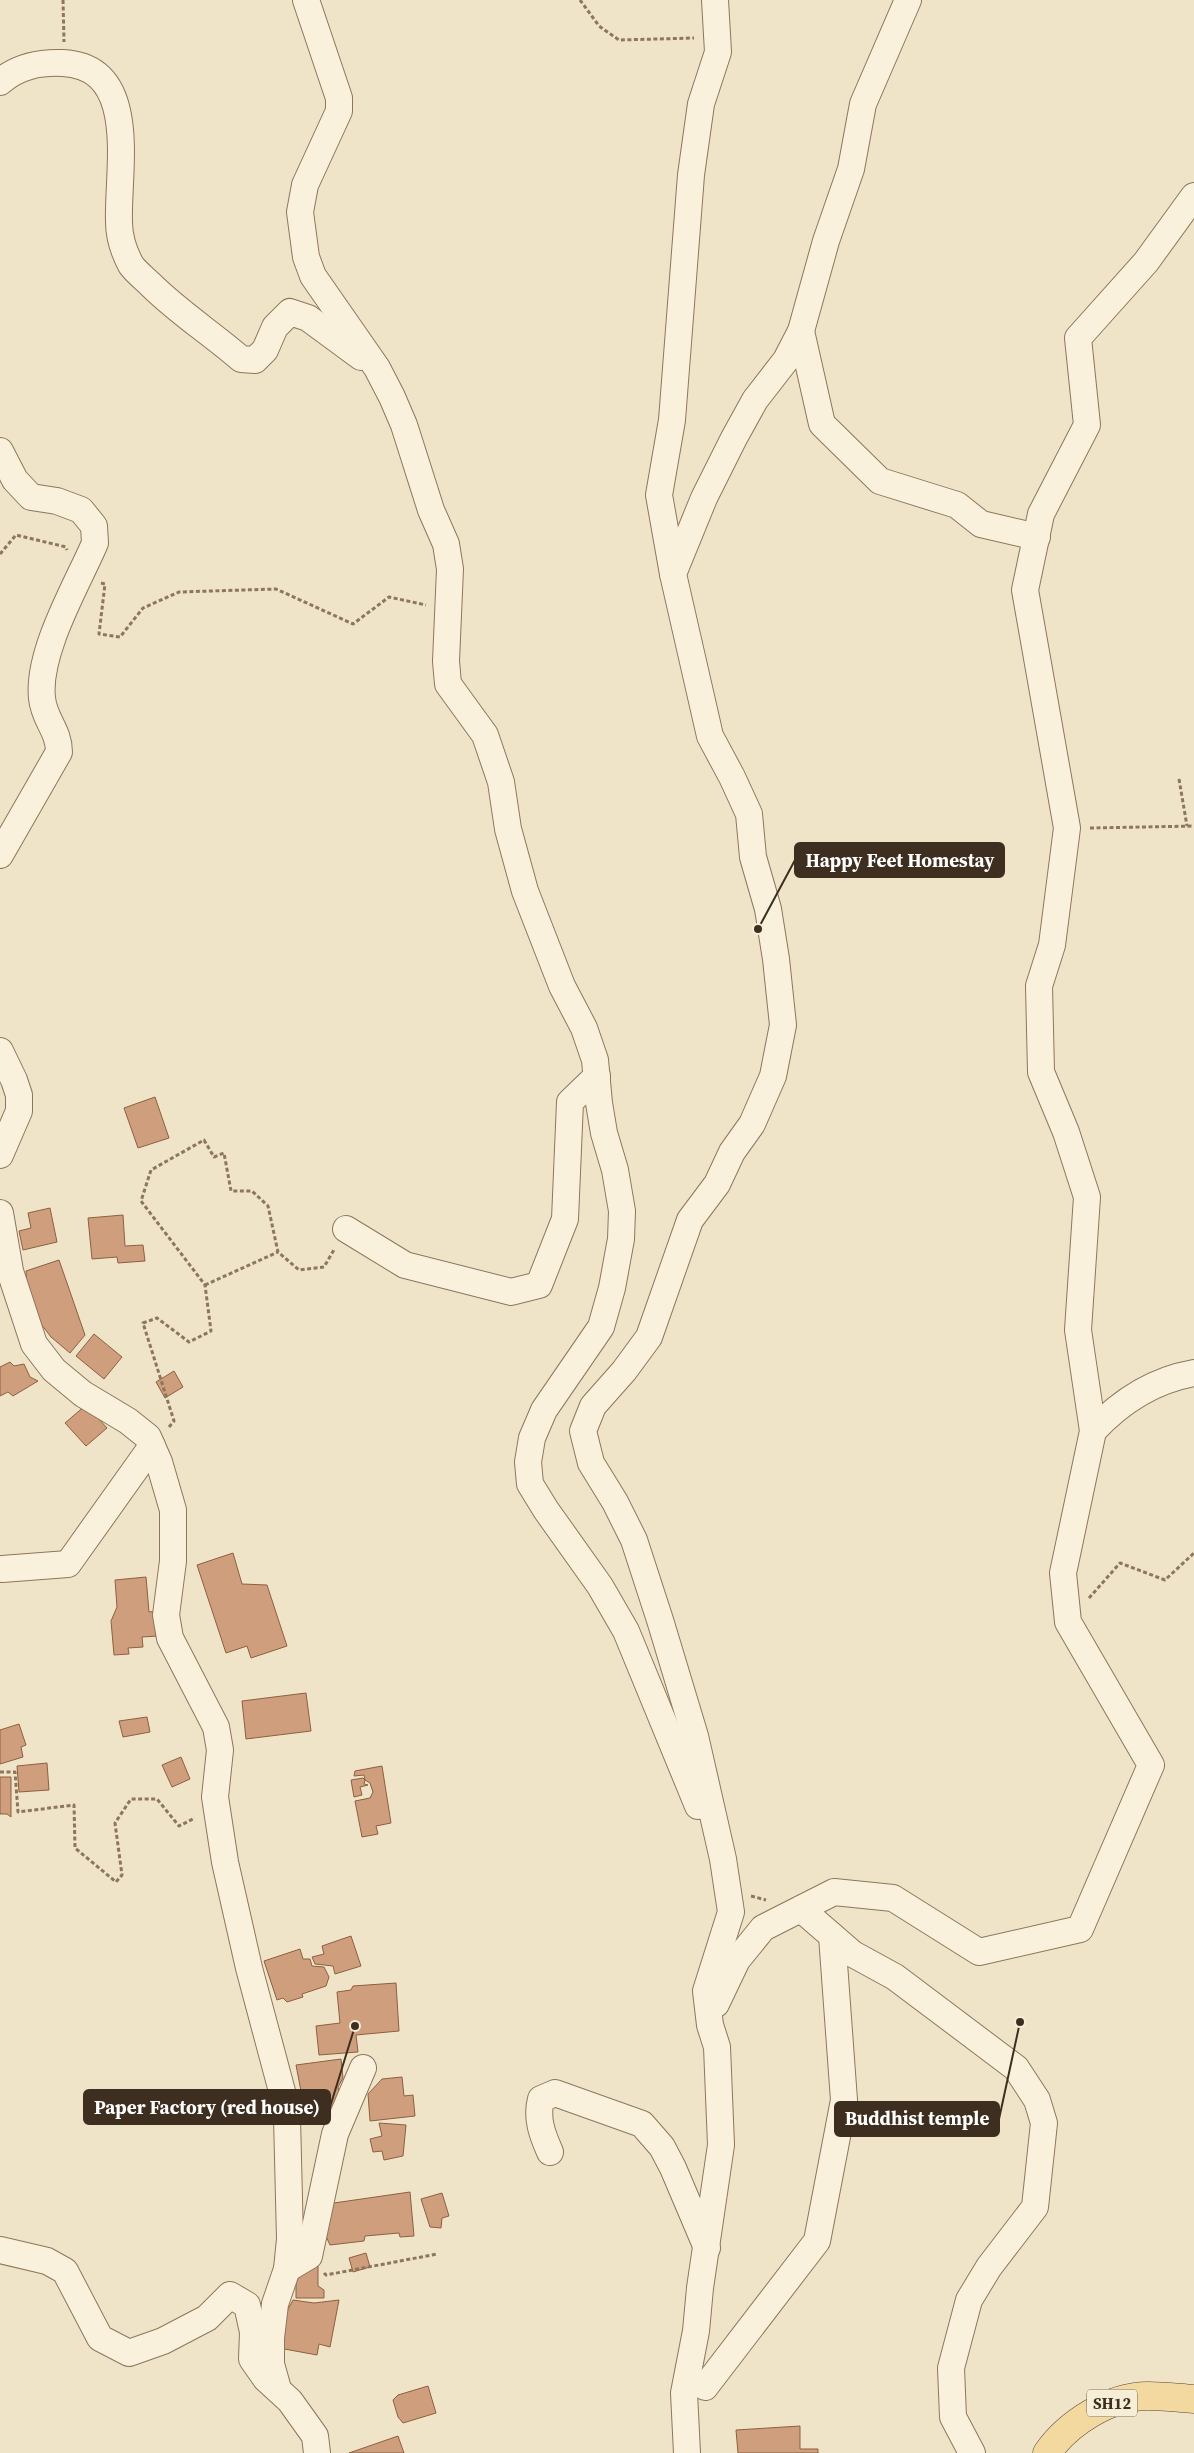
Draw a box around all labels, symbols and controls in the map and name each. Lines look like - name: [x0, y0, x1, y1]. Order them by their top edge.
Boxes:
- callout: Happy Feet Homestay: [795, 843, 1004, 877]
- text: Happy Feet Homestay: [806, 847, 995, 873]
- callout: Paper Factory (red house): [84, 2090, 330, 2124]
- text: Paper Factory (red house): [94, 2094, 320, 2120]
- callout: Buddhist temple: [835, 2102, 999, 2136]
- text: Buddhist temple: [845, 2105, 989, 2131]
- road number: SH12: [1087, 2390, 1137, 2416]

